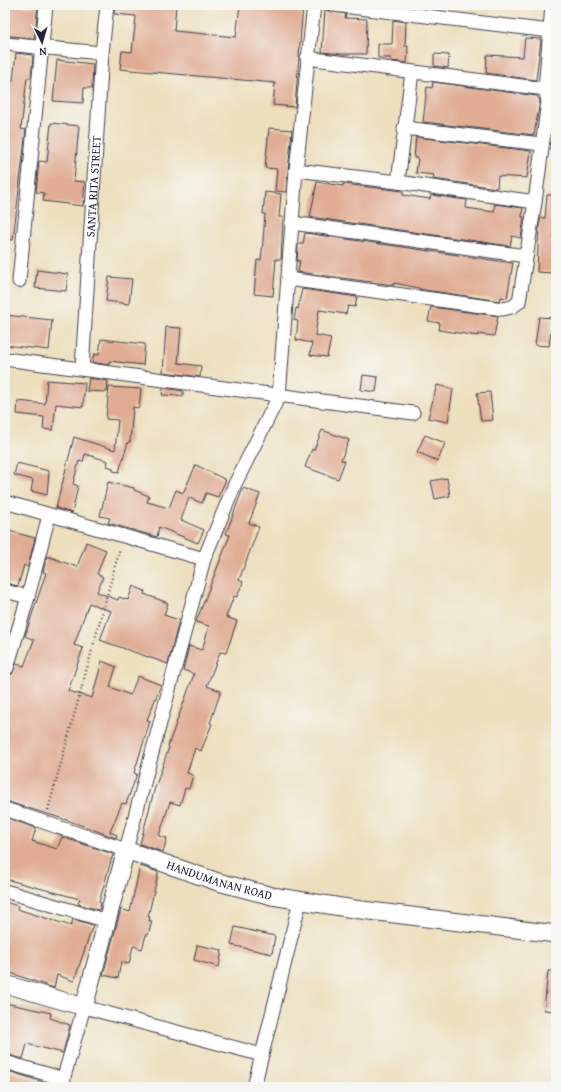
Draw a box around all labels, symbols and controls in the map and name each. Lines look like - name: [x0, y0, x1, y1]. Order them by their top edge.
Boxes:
- north arrow: [22, 22, 62, 62]
- text: N: [38, 44, 47, 60]
- street label: SANTA RITA STREET: [81, 135, 105, 238]
- street label: HANDUMANAN ROAD: [164, 856, 274, 904]

